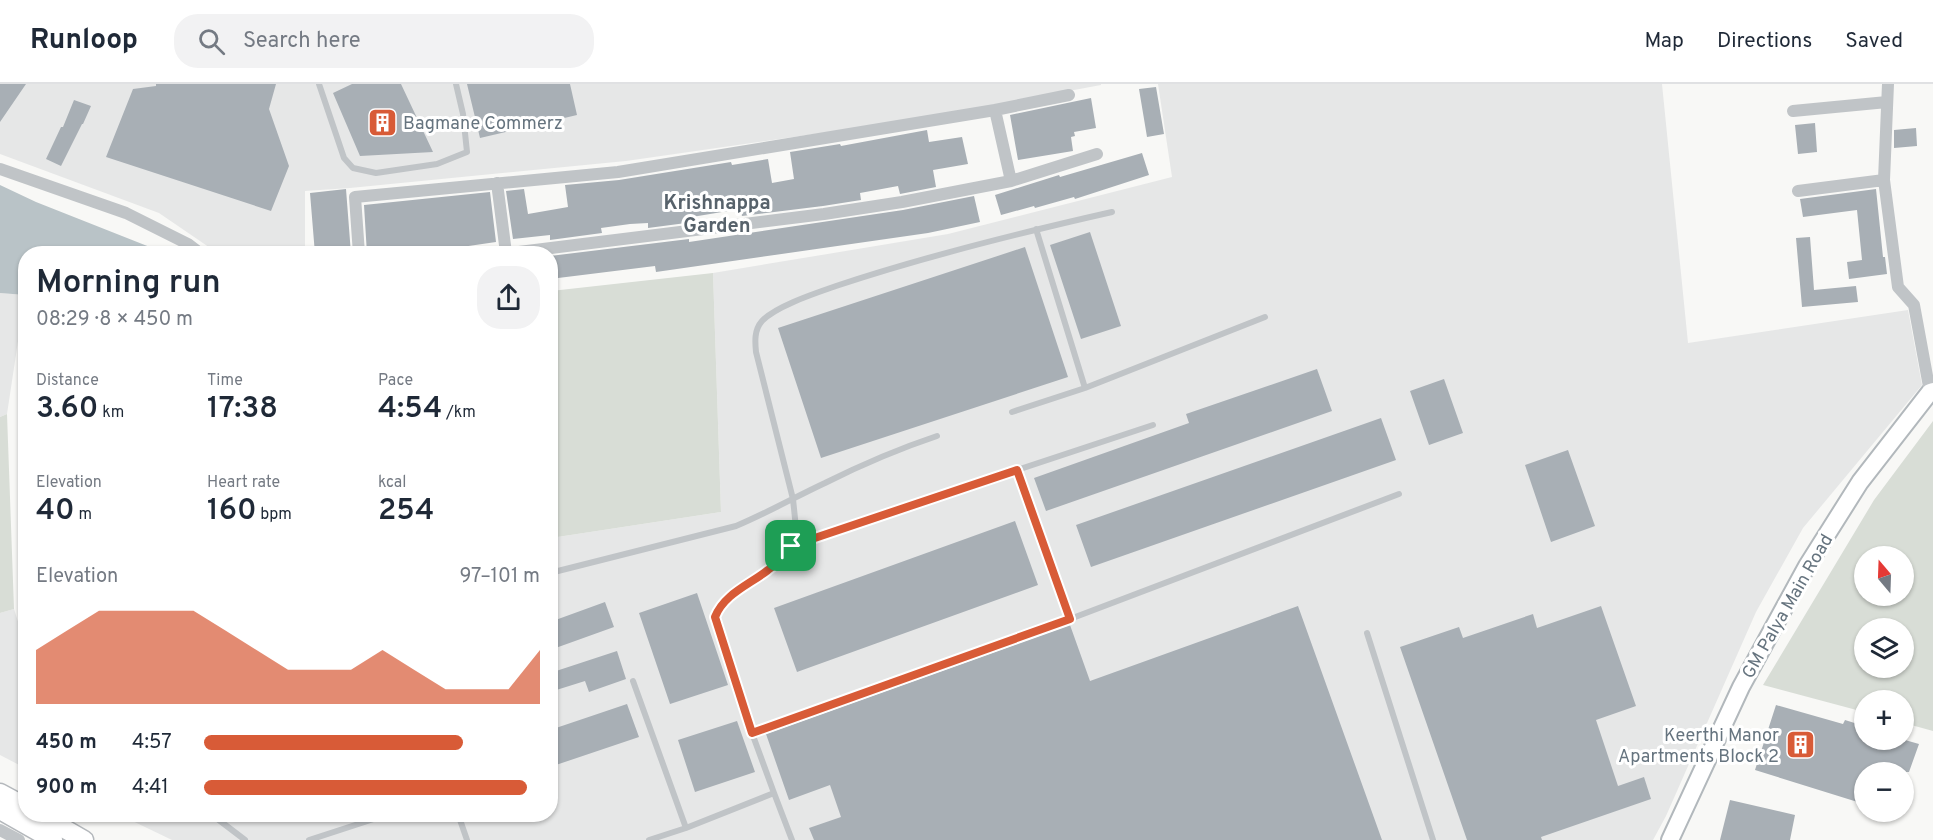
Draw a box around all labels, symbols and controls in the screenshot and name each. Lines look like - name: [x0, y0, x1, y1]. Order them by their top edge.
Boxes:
- search box: [174, 14, 594, 68]
- text: Runloop: [30, 23, 138, 59]
- icon: search: [195, 25, 228, 58]
- text: Search here: [243, 28, 361, 55]
- text: Map: [1644, 28, 1684, 55]
- text: Directions: [1717, 28, 1812, 55]
- text: Saved: [1845, 28, 1903, 55]
- building icon: Bagmane Commerz: [366, 107, 398, 139]
- place label: Bagmane Commerz: [403, 113, 563, 136]
- district label: Krishnappa Garden: [663, 191, 771, 240]
- text: Morning run: [36, 263, 221, 305]
- button: share: [477, 266, 540, 329]
- text: 08:29 · 8 × 450 m: [36, 307, 193, 333]
- text: Distance: [36, 371, 99, 391]
- text: Time: [207, 371, 243, 391]
- text: Pace: [378, 371, 413, 391]
- text: 3.60: [36, 391, 98, 428]
- text: 17:38: [207, 391, 278, 428]
- text: 4:54: [378, 391, 442, 428]
- text: km: [98, 403, 124, 423]
- text: /km: [442, 403, 476, 423]
- text: Elevation: [36, 473, 102, 493]
- text: Heart rate: [207, 473, 280, 493]
- text: kcal: [378, 473, 406, 493]
- text: 40: [36, 493, 75, 530]
- text: 160: [207, 493, 257, 530]
- text: 254: [378, 493, 434, 530]
- text: m: [75, 505, 92, 525]
- text: bpm: [257, 505, 292, 525]
- pin: [765, 520, 816, 571]
- icon: arrive: [774, 529, 807, 562]
- street label: GM Palya Main Road: [1738, 530, 1839, 683]
- north arrow: [1854, 546, 1914, 606]
- map controls: [1854, 546, 1914, 822]
- text: Elevation: [36, 564, 118, 590]
- text: 97–101 m: [460, 564, 540, 590]
- button: layers: [1854, 618, 1914, 678]
- button: +: [1854, 690, 1914, 750]
- place label: Keerthi Manor Apartments Block 2: [1618, 725, 1779, 769]
- building icon: Keerthi Manor Apartments Block 2: [1784, 729, 1816, 761]
- text: 450 m: [36, 730, 97, 756]
- text: 4:57: [132, 730, 172, 756]
- button: −: [1854, 762, 1914, 822]
- text: 900 m: [36, 775, 97, 801]
- text: 4:41: [132, 775, 169, 801]

